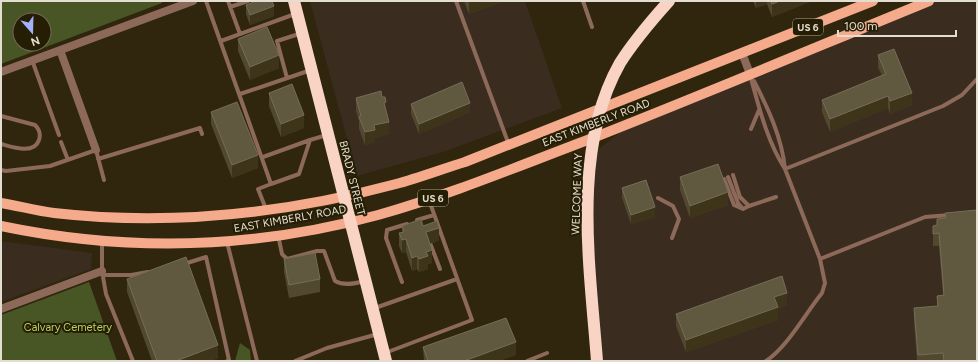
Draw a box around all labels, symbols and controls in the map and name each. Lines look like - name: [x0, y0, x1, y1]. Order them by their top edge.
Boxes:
- north arrow: [12, 12, 52, 52]
- scale bar: [838, 12, 956, 38]
- road number: US 6: [793, 19, 823, 35]
- text: 100 m: [844, 19, 878, 33]
- text: N: [29, 33, 41, 48]
- street label: EAST KIMBERLY ROAD: [540, 96, 652, 149]
- street label: BRADY STREET: [336, 139, 368, 217]
- street label: WELCOME WAY: [569, 152, 585, 235]
- road number: US 6: [418, 190, 448, 206]
- street label: EAST KIMBERLY ROAD: [233, 203, 348, 235]
- park label: Calvary Cemetery: [24, 321, 112, 334]

